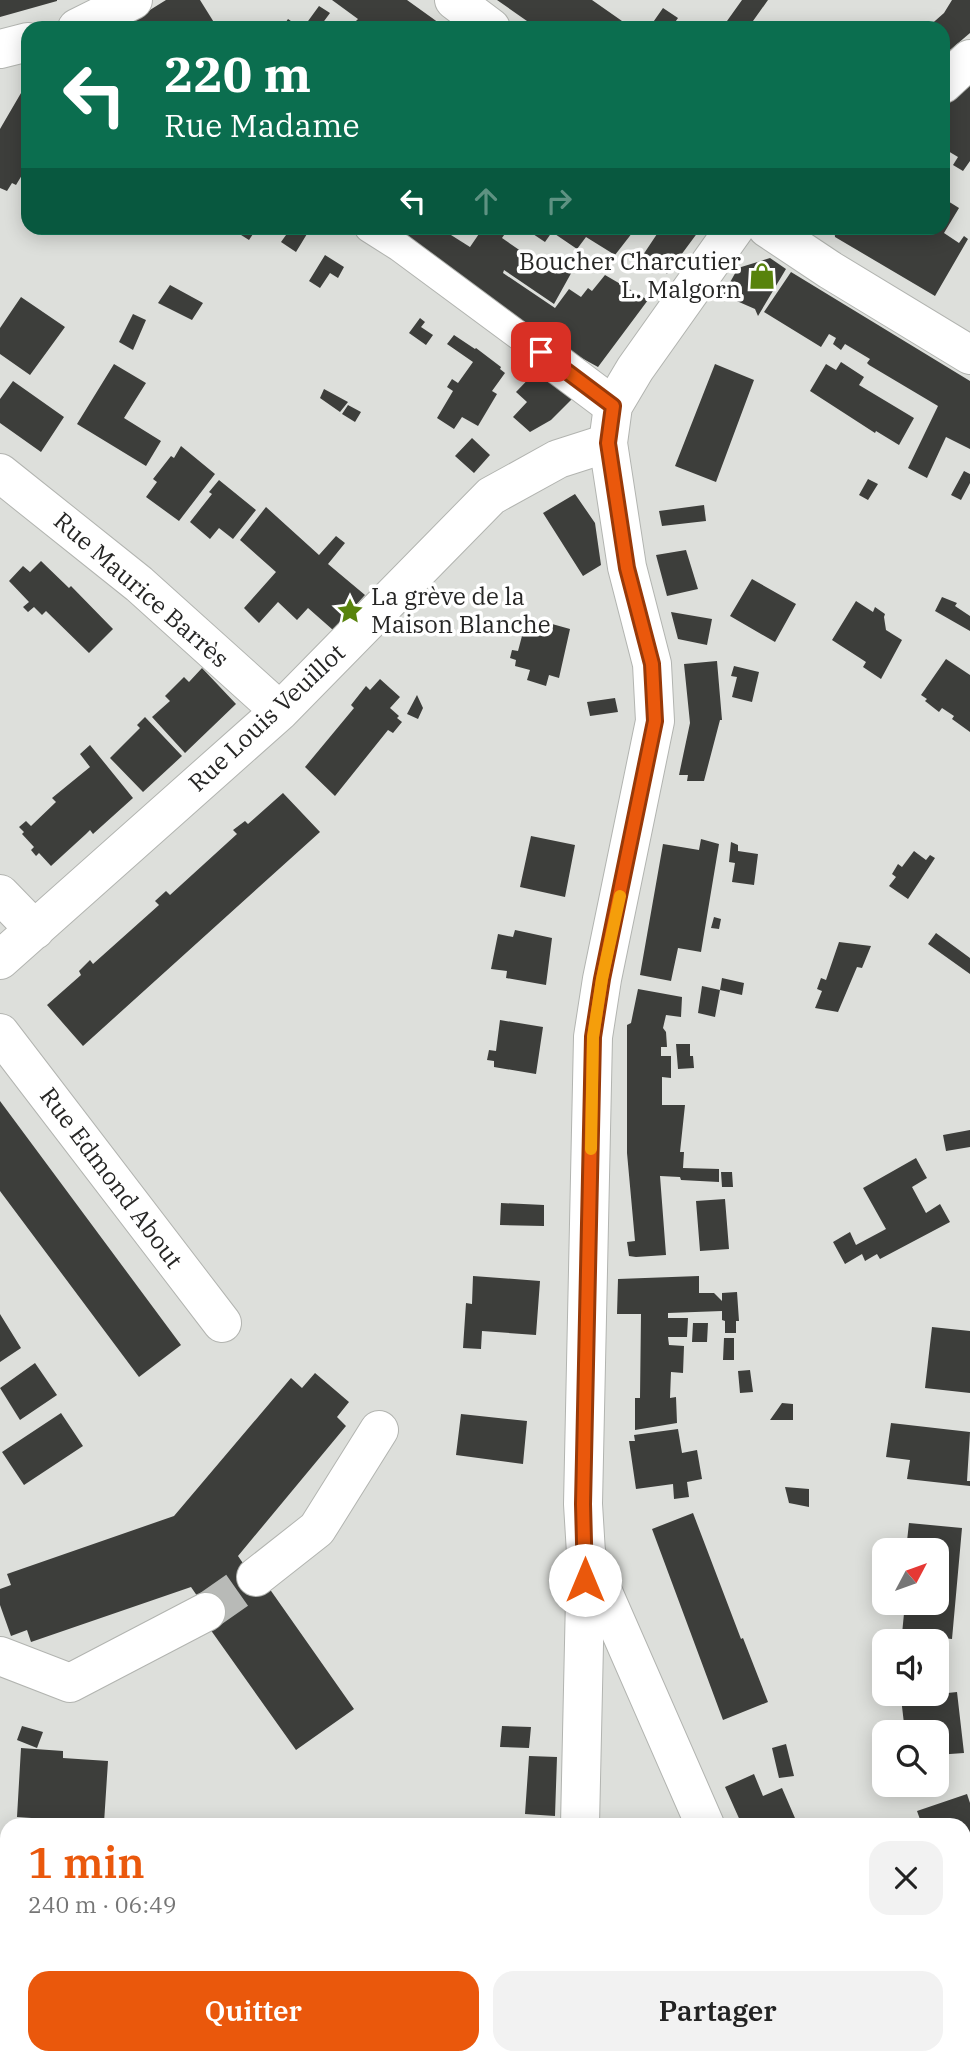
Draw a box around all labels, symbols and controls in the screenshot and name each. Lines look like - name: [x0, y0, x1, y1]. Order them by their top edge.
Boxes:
- text: 220 m: [164, 42, 311, 105]
- icon: left: [49, 49, 140, 140]
- text: Rue Madame: [164, 104, 360, 146]
- icon: left: [394, 182, 432, 220]
- icon: ahead: [467, 182, 505, 220]
- icon: right: [540, 182, 578, 220]
- place label: Boucher Charcutier L. Malgorn: [519, 245, 741, 305]
- shop icon: Boucher Charcutier L. Malgorn: [747, 261, 777, 291]
- pin: [511, 322, 571, 382]
- icon: arrive: [522, 333, 560, 371]
- street label: Rue Maurice Barrès: [47, 504, 236, 674]
- place label: La grève de la Maison Blanche: [371, 580, 551, 640]
- place icon: La grève de la Maison Blanche: [335, 596, 365, 626]
- street label: Rue Louis Veuillot: [181, 636, 351, 798]
- street label: Rue Edmond About: [33, 1080, 190, 1274]
- north arrow: [872, 1538, 948, 1615]
- map controls: [872, 1538, 949, 1797]
- position arrow: [548, 1543, 622, 1617]
- button: sound: [872, 1629, 949, 1706]
- button: search: [872, 1720, 949, 1797]
- text: 1 min: [28, 1835, 145, 1890]
- button: close: [869, 1841, 943, 1915]
- text: 240 m · 06:49: [28, 1889, 177, 1919]
- button: Quitter: [28, 1971, 479, 2051]
- button: Partager: [493, 1971, 943, 2051]

